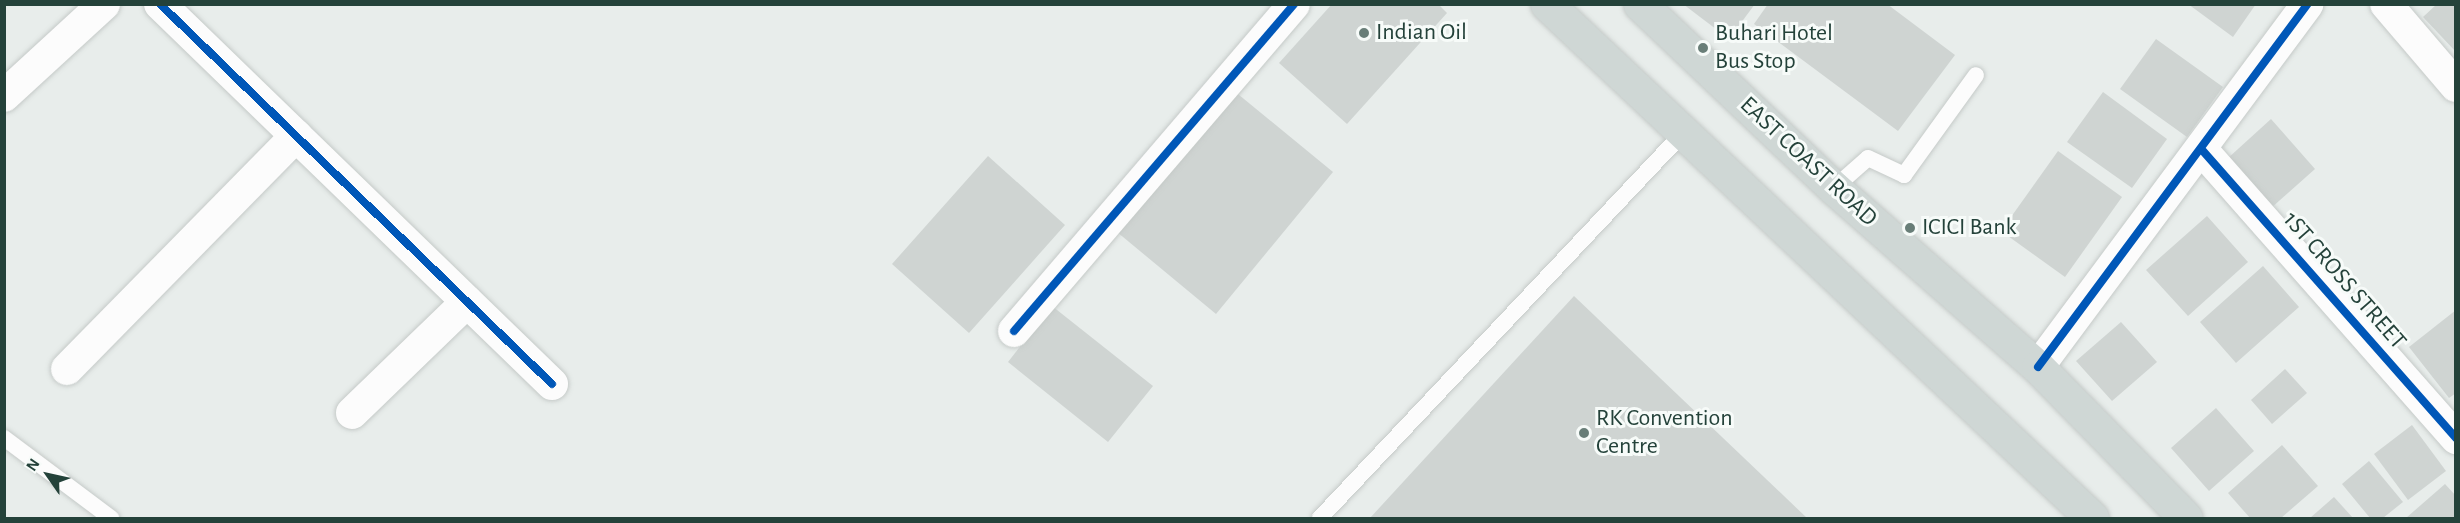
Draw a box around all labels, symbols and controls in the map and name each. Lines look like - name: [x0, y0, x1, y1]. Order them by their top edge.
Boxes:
- place label: Indian Oil: [1376, 19, 1467, 47]
- place label: Buhari Hotel Bus Stop: [1715, 20, 1833, 76]
- marker: Indian Oil: [1357, 26, 1371, 40]
- marker: Buhari Hotel Bus Stop: [1696, 41, 1710, 55]
- street label: EAST COAST ROAD: [1733, 91, 1883, 233]
- street label: 1ST CROSS STREET: [2276, 206, 2412, 356]
- place label: ICICI Bank: [1922, 214, 2016, 242]
- marker: ICICI Bank: [1903, 221, 1917, 235]
- place label: RK Convention Centre: [1596, 405, 1733, 461]
- marker: RK Convention Centre: [1577, 426, 1591, 440]
- north arrow: [18, 445, 78, 505]
- text: N: [23, 456, 43, 474]

